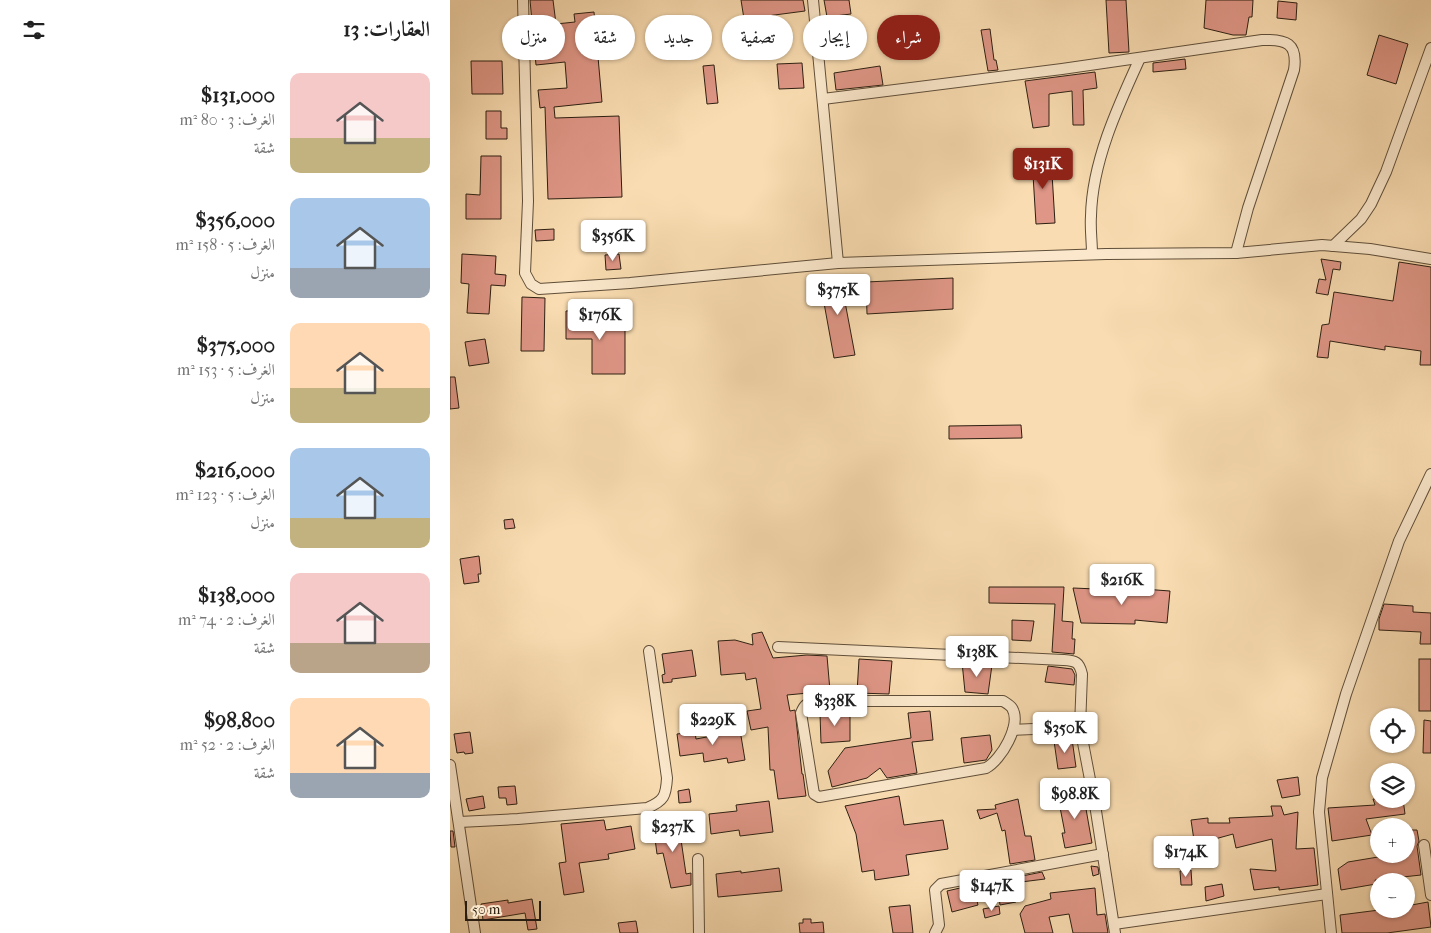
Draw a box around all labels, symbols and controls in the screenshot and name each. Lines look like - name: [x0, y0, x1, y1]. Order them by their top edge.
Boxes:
- chip: منزل: [502, 15, 565, 60]
- chip: شقة: [575, 15, 635, 60]
- chip: جديد: [645, 15, 712, 60]
- chip: تصفية: [722, 15, 793, 60]
- chip: إيجار: [803, 15, 867, 60]
- chip: شراء: [877, 15, 940, 60]
- icon: filters: [20, 16, 48, 44]
- text: العقارات: 13: [343, 17, 430, 41]
- text: $131,000: [201, 83, 275, 107]
- icon: home: [330, 93, 390, 153]
- text: الغرف: 3 · 80 m²: [180, 110, 275, 129]
- text: شقة: [254, 138, 275, 157]
- pin: $131K: [1008, 148, 1078, 190]
- text: $131K: [1024, 154, 1062, 173]
- text: $356,000: [195, 208, 275, 232]
- icon: home: [330, 218, 390, 278]
- pin: $356K: [578, 220, 648, 262]
- text: $356K: [592, 226, 634, 245]
- text: الغرف: 5 · 158 m²: [175, 235, 275, 254]
- text: منزل: [250, 263, 275, 282]
- pin: $375K: [803, 274, 873, 316]
- text: $375K: [817, 280, 859, 299]
- pin: $176K: [565, 298, 635, 341]
- text: $176K: [579, 305, 621, 324]
- text: $375,000: [197, 333, 275, 357]
- icon: home: [330, 343, 390, 403]
- text: الغرف: 5 · 153 m²: [177, 360, 275, 379]
- text: منزل: [250, 388, 275, 407]
- text: $216,000: [195, 458, 275, 482]
- icon: home: [330, 468, 390, 528]
- text: الغرف: 5 · 123 m²: [176, 485, 275, 504]
- text: منزل: [250, 513, 275, 532]
- pin: $216K: [1087, 564, 1157, 606]
- text: $216K: [1101, 570, 1143, 589]
- text: $138,000: [198, 583, 275, 607]
- icon: home: [330, 593, 390, 653]
- text: الغرف: 2 · 74 m²: [178, 610, 275, 629]
- pin: $138K: [942, 636, 1012, 678]
- text: شقة: [254, 638, 275, 657]
- text: $138K: [957, 642, 997, 661]
- pin: $338K: [800, 684, 870, 727]
- text: $338K: [814, 691, 856, 710]
- pin: $229K: [678, 704, 748, 746]
- text: $98,800: [204, 708, 275, 732]
- map controls: [1370, 708, 1415, 918]
- button: locate: [1370, 708, 1415, 753]
- text: $229K: [690, 710, 736, 729]
- pin: $350K: [1030, 712, 1100, 754]
- icon: home: [330, 718, 390, 778]
- text: $350K: [1044, 718, 1086, 737]
- text: الغرف: 2 · 52 m²: [180, 735, 275, 754]
- text: شقة: [254, 763, 275, 782]
- button: layers: [1370, 763, 1415, 808]
- pin: $98.8K: [1034, 778, 1116, 820]
- text: $98.8K: [1051, 784, 1099, 803]
- pin: $237K: [638, 810, 708, 853]
- text: $237K: [652, 817, 694, 836]
- button: +: [1370, 818, 1415, 863]
- pin: $174K: [1151, 836, 1221, 878]
- text: $174K: [1165, 842, 1207, 861]
- pin: $147K: [957, 870, 1027, 912]
- button: −: [1370, 873, 1415, 918]
- text: $147K: [971, 876, 1013, 895]
- scale bar: [465, 898, 541, 921]
- text: 50 m: [472, 901, 500, 918]

